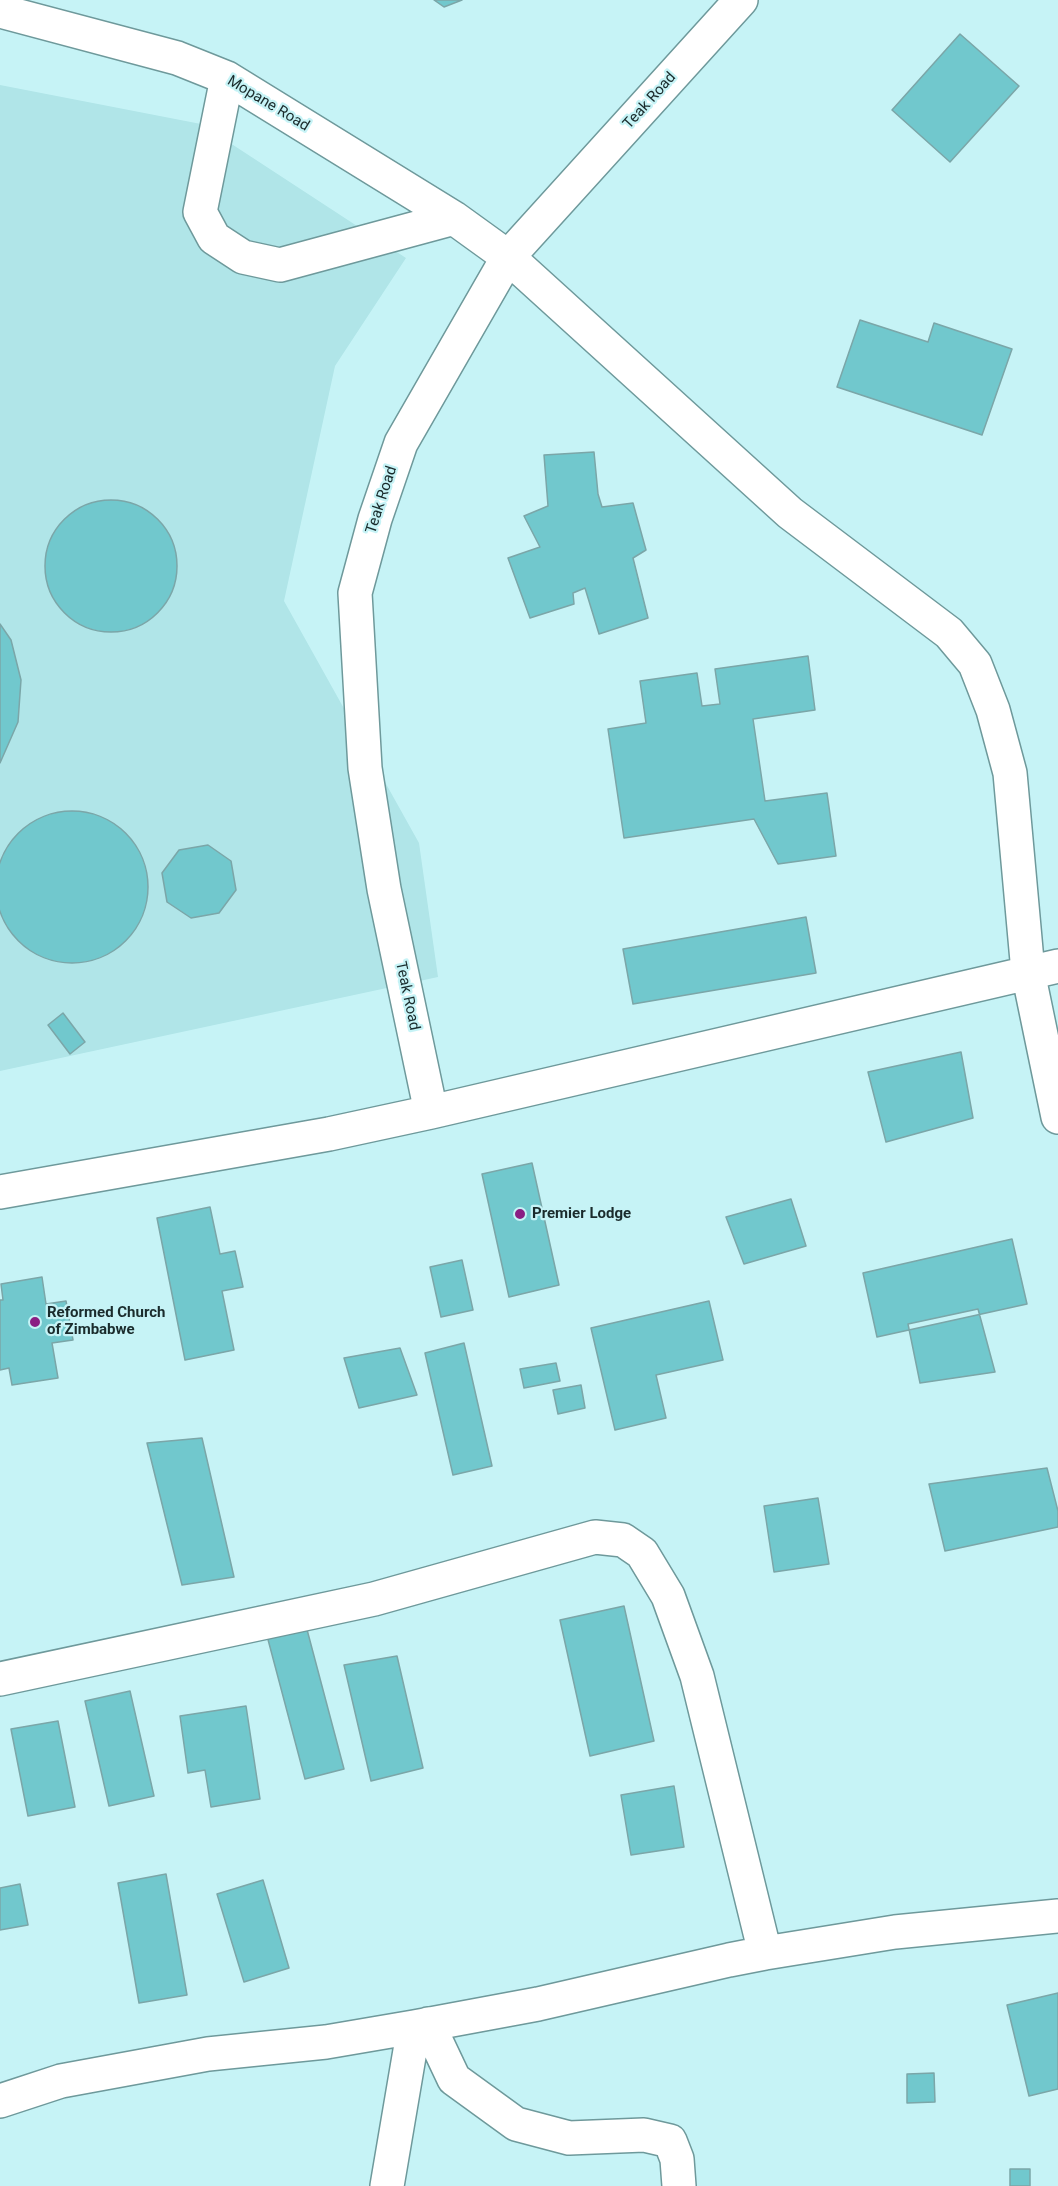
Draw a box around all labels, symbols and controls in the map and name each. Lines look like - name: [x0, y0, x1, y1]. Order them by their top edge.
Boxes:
- street label: Teak Road: [620, 69, 680, 133]
- street label: Mopane Road: [224, 72, 312, 136]
- street label: Teak Road: [363, 464, 401, 536]
- street label: Teak Road: [391, 960, 423, 1032]
- place label: Premier Lodge: [532, 1205, 631, 1223]
- marker: Premier Lodge: [513, 1207, 527, 1221]
- place label: Reformed Church of Zimbabwe: [47, 1304, 165, 1339]
- marker: Reformed Church of Zimbabwe: [28, 1315, 42, 1329]

